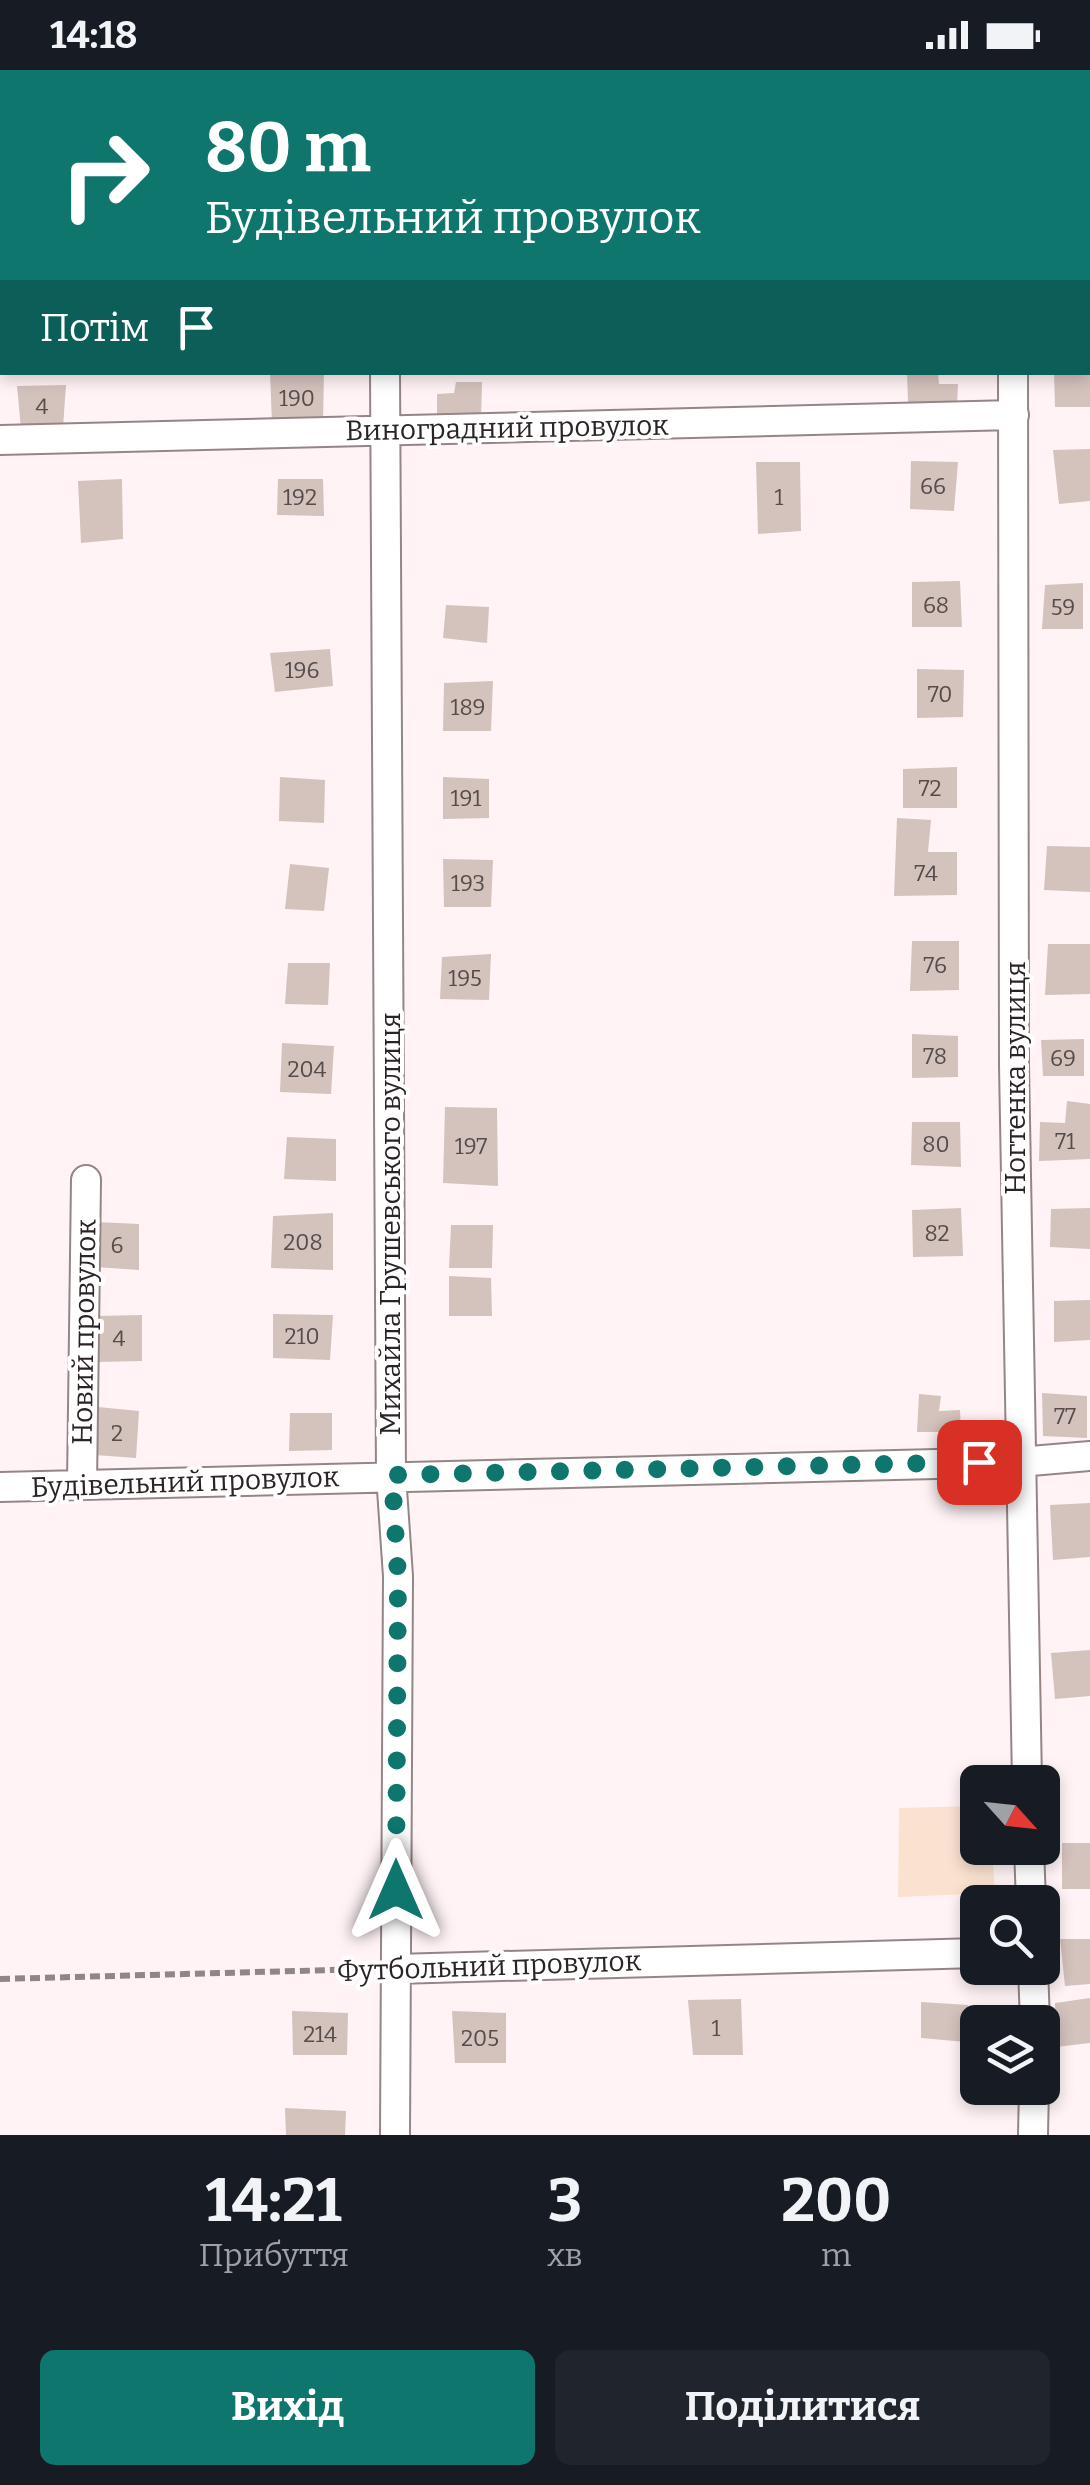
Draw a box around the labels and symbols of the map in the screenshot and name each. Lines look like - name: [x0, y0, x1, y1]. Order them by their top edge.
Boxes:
- house number: 190: [279, 385, 315, 412]
- house number: 4: [36, 393, 49, 420]
- street label: Виноградний провулок: [345, 409, 669, 447]
- house number: 66: [920, 473, 946, 500]
- house number: 192: [283, 484, 317, 511]
- house number: 1: [775, 484, 784, 511]
- house number: 68: [923, 592, 949, 619]
- house number: 59: [1051, 594, 1075, 621]
- house number: 196: [285, 657, 319, 684]
- house number: 70: [928, 681, 952, 708]
- house number: 189: [450, 694, 486, 721]
- house number: 72: [919, 775, 941, 802]
- house number: 191: [451, 785, 481, 812]
- house number: 74: [914, 860, 938, 887]
- house number: 193: [451, 870, 485, 897]
- house number: 76: [923, 952, 947, 979]
- street label: Ногтенка вулиця: [999, 961, 1032, 1195]
- house number: 195: [448, 965, 482, 992]
- street label: Михайла Грушевського вулиця: [374, 1012, 407, 1436]
- house number: 78: [923, 1043, 947, 1070]
- house number: 69: [1050, 1045, 1076, 1072]
- house number: 204: [288, 1056, 327, 1083]
- house number: 71: [1055, 1128, 1075, 1155]
- house number: 80: [922, 1131, 950, 1158]
- house number: 197: [455, 1133, 487, 1160]
- street label: Новий провулок: [66, 1218, 102, 1445]
- house number: 82: [924, 1220, 950, 1247]
- house number: 208: [283, 1229, 323, 1256]
- house number: 6: [111, 1232, 123, 1259]
- house number: 210: [284, 1323, 320, 1350]
- house number: 4: [113, 1325, 126, 1352]
- house number: 77: [1054, 1403, 1076, 1430]
- house number: 2: [111, 1420, 123, 1447]
- pin: [937, 1420, 1022, 1505]
- street label: Будівельний провулок: [30, 1460, 340, 1504]
- north arrow: [960, 1765, 1060, 1865]
- position arrow: [344, 1838, 448, 1942]
- street label: Футбольний провулок: [336, 1944, 642, 1988]
- house number: 1: [712, 2015, 721, 2042]
- house number: 214: [303, 2021, 337, 2048]
- house number: 205: [461, 2025, 499, 2052]

